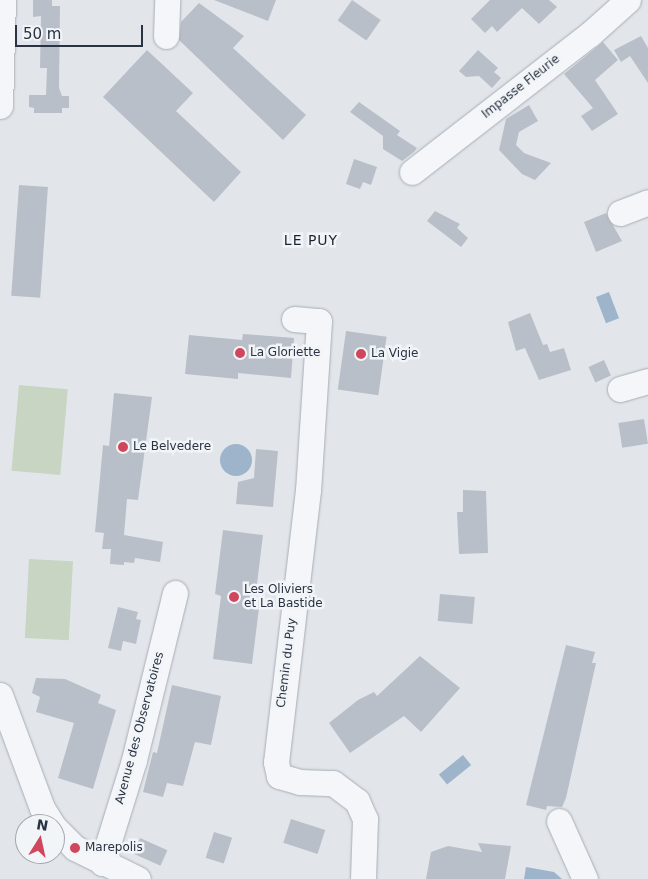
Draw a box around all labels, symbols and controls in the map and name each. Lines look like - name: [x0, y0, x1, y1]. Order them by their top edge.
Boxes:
- scale bar: [18, 15, 145, 47]
- text: 50 m: [23, 25, 61, 43]
- street label: Impasse Fleurie: [479, 52, 563, 122]
- district label: LE PUY: [283, 232, 339, 248]
- place label: La Gloriette: [250, 346, 320, 360]
- marker: La Gloriette: [234, 347, 246, 359]
- place label: La Vigie: [371, 347, 418, 361]
- marker: La Vigie: [355, 348, 367, 360]
- place label: Le Belvedere: [133, 440, 211, 454]
- marker: Le Belvedere: [117, 441, 129, 453]
- place label: Les Oliviers et La Bastide: [244, 583, 323, 611]
- marker: Les Oliviers et La Bastide: [228, 591, 240, 603]
- street label: Chemin du Puy: [274, 617, 300, 709]
- street label: Avenue des Observatoires: [113, 650, 167, 806]
- north arrow: [15, 814, 65, 864]
- text: N: [35, 816, 50, 834]
- place label: Marepolis: [85, 841, 143, 855]
- marker: Marepolis: [69, 842, 81, 854]

